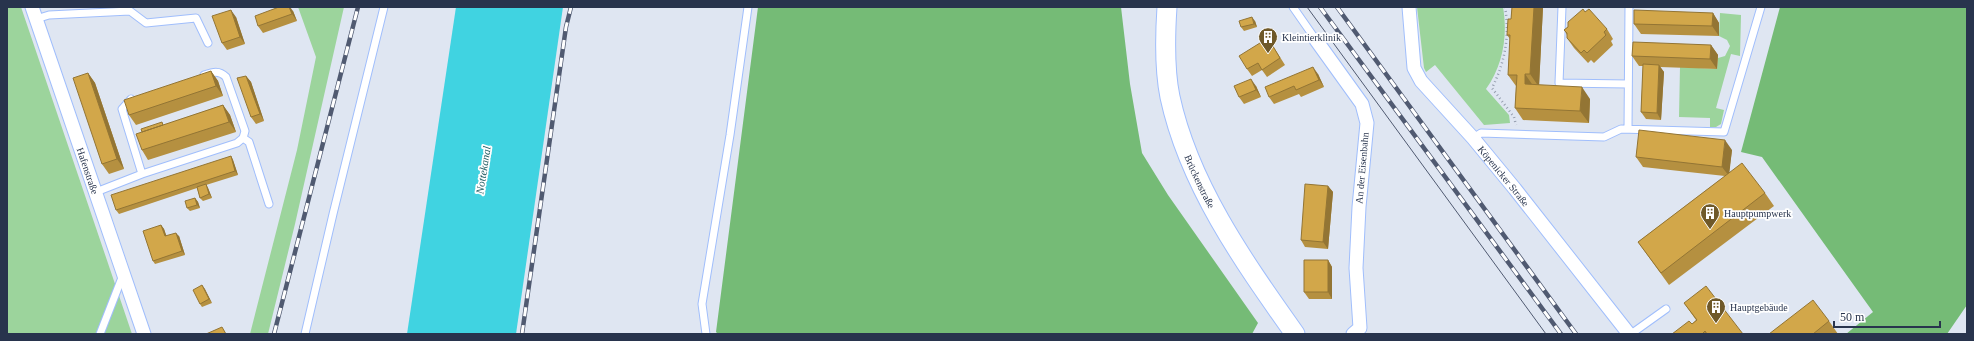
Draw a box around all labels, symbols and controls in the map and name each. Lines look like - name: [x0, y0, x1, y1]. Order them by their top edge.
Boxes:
- building icon: Kleintierklinik: [1257, 26, 1279, 54]
- place label: Kleintierklinik: [1282, 32, 1341, 43]
- street label: An der Eisenbahn: [1353, 132, 1371, 204]
- street label: Köpenicker Straße: [1476, 143, 1532, 209]
- water label: Nottekanal: [473, 145, 493, 196]
- street label: Hafenstraße: [75, 146, 101, 196]
- street label: Brückenstraße: [1183, 153, 1218, 210]
- building icon: Hauptpumpwerk: [1699, 202, 1721, 230]
- place label: Hauptpumpwerk: [1724, 208, 1791, 219]
- building icon: Hauptgebäude: [1705, 296, 1727, 324]
- place label: Hauptgebäude: [1730, 302, 1788, 313]
- scale bar: [1834, 303, 1940, 329]
- text: 50 m: [1840, 310, 1865, 324]

